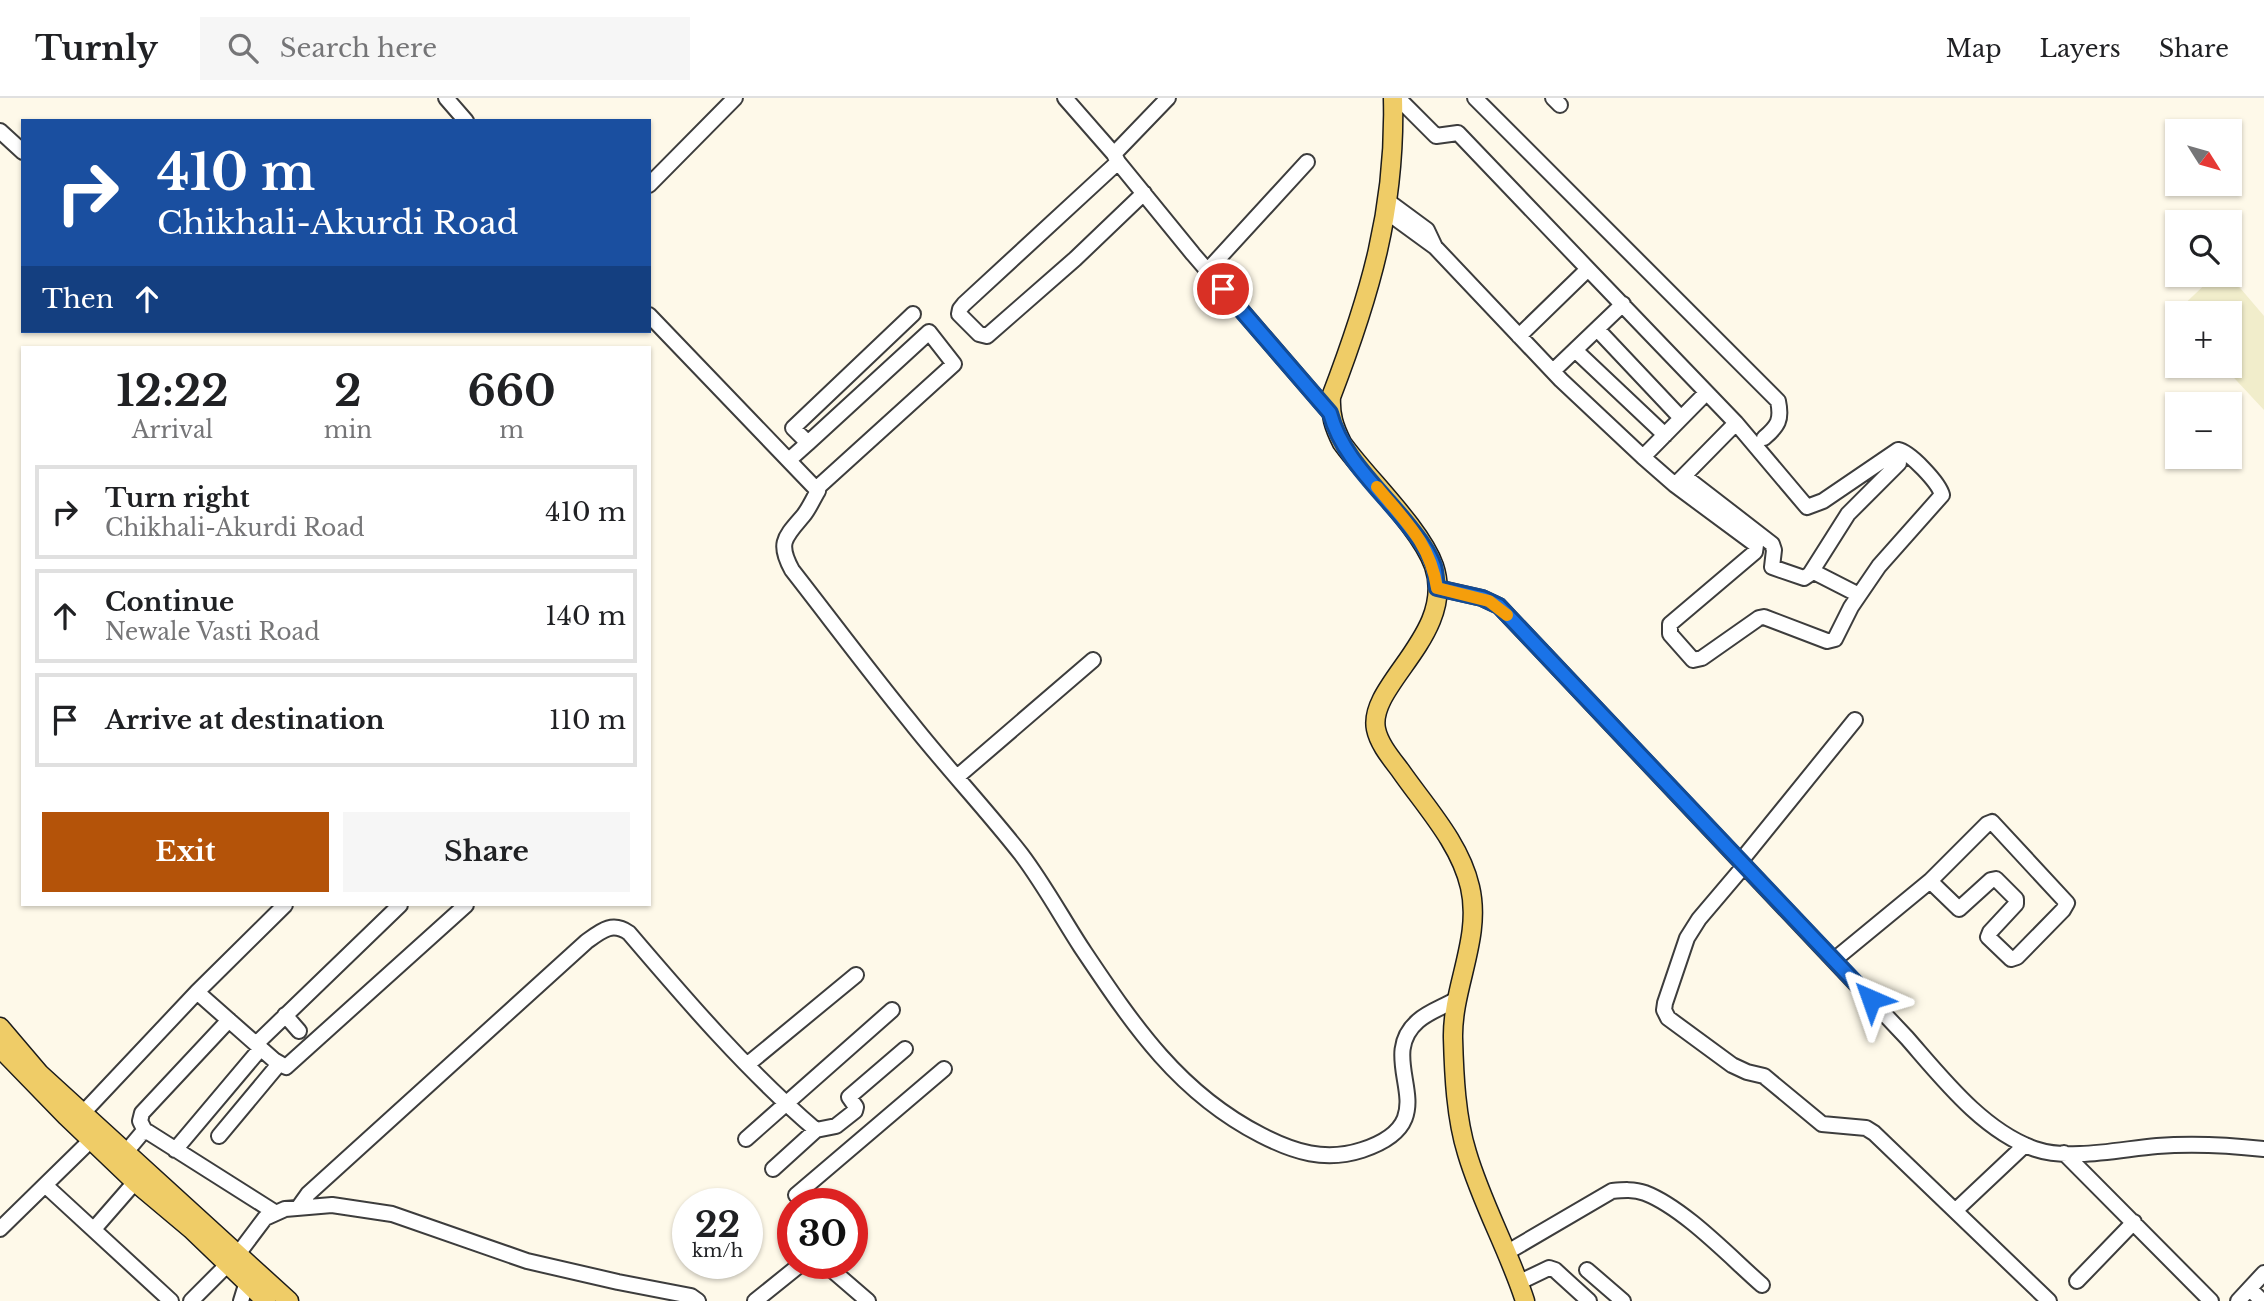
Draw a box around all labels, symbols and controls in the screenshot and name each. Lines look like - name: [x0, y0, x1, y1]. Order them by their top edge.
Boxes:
- search box: [200, 17, 690, 80]
- text: Turnly: [35, 28, 158, 69]
- icon: search: [224, 29, 262, 67]
- text: Search here: [280, 32, 437, 64]
- text: Map: [1946, 34, 2002, 63]
- text: Layers: [2040, 34, 2121, 63]
- text: Share: [2159, 34, 2229, 63]
- north arrow: [2165, 119, 2242, 196]
- map controls: [2165, 119, 2242, 469]
- text: 410 m: [157, 142, 315, 203]
- icon: right: [42, 147, 133, 238]
- text: Chikhali-Akurdi Road: [157, 203, 518, 243]
- button: search: [2165, 210, 2242, 287]
- pin: [1193, 259, 1253, 319]
- icon: arrive: [1204, 270, 1242, 308]
- icon: ahead: [128, 280, 166, 318]
- text: Then: [42, 283, 114, 315]
- button: +: [2165, 301, 2242, 378]
- text: 12:22: [116, 365, 229, 417]
- text: 2: [334, 365, 362, 417]
- text: 660: [467, 365, 556, 417]
- button: −: [2165, 392, 2242, 469]
- text: Arrival: [132, 416, 213, 444]
- text: min: [324, 416, 372, 444]
- text: m: [499, 416, 524, 444]
- text: Turn right: [105, 482, 250, 514]
- icon: right: [46, 493, 84, 531]
- text: 410 m: [545, 496, 626, 528]
- text: Chikhali-Akurdi Road: [105, 514, 365, 542]
- text: Continue: [105, 586, 234, 618]
- icon: ahead: [46, 597, 84, 635]
- text: 140 m: [545, 600, 626, 632]
- text: Newale Vasti Road: [105, 618, 320, 646]
- icon: arrive: [46, 701, 84, 739]
- text: Arrive at destination: [105, 704, 385, 736]
- text: 110 m: [549, 704, 626, 736]
- button: Exit: [42, 812, 329, 892]
- button: Share: [343, 812, 630, 892]
- position arrow: [1834, 962, 1908, 1036]
- speed limit sign: 30: [777, 1188, 868, 1279]
- text: 22: [695, 1203, 740, 1246]
- text: km/h: [692, 1240, 743, 1262]

